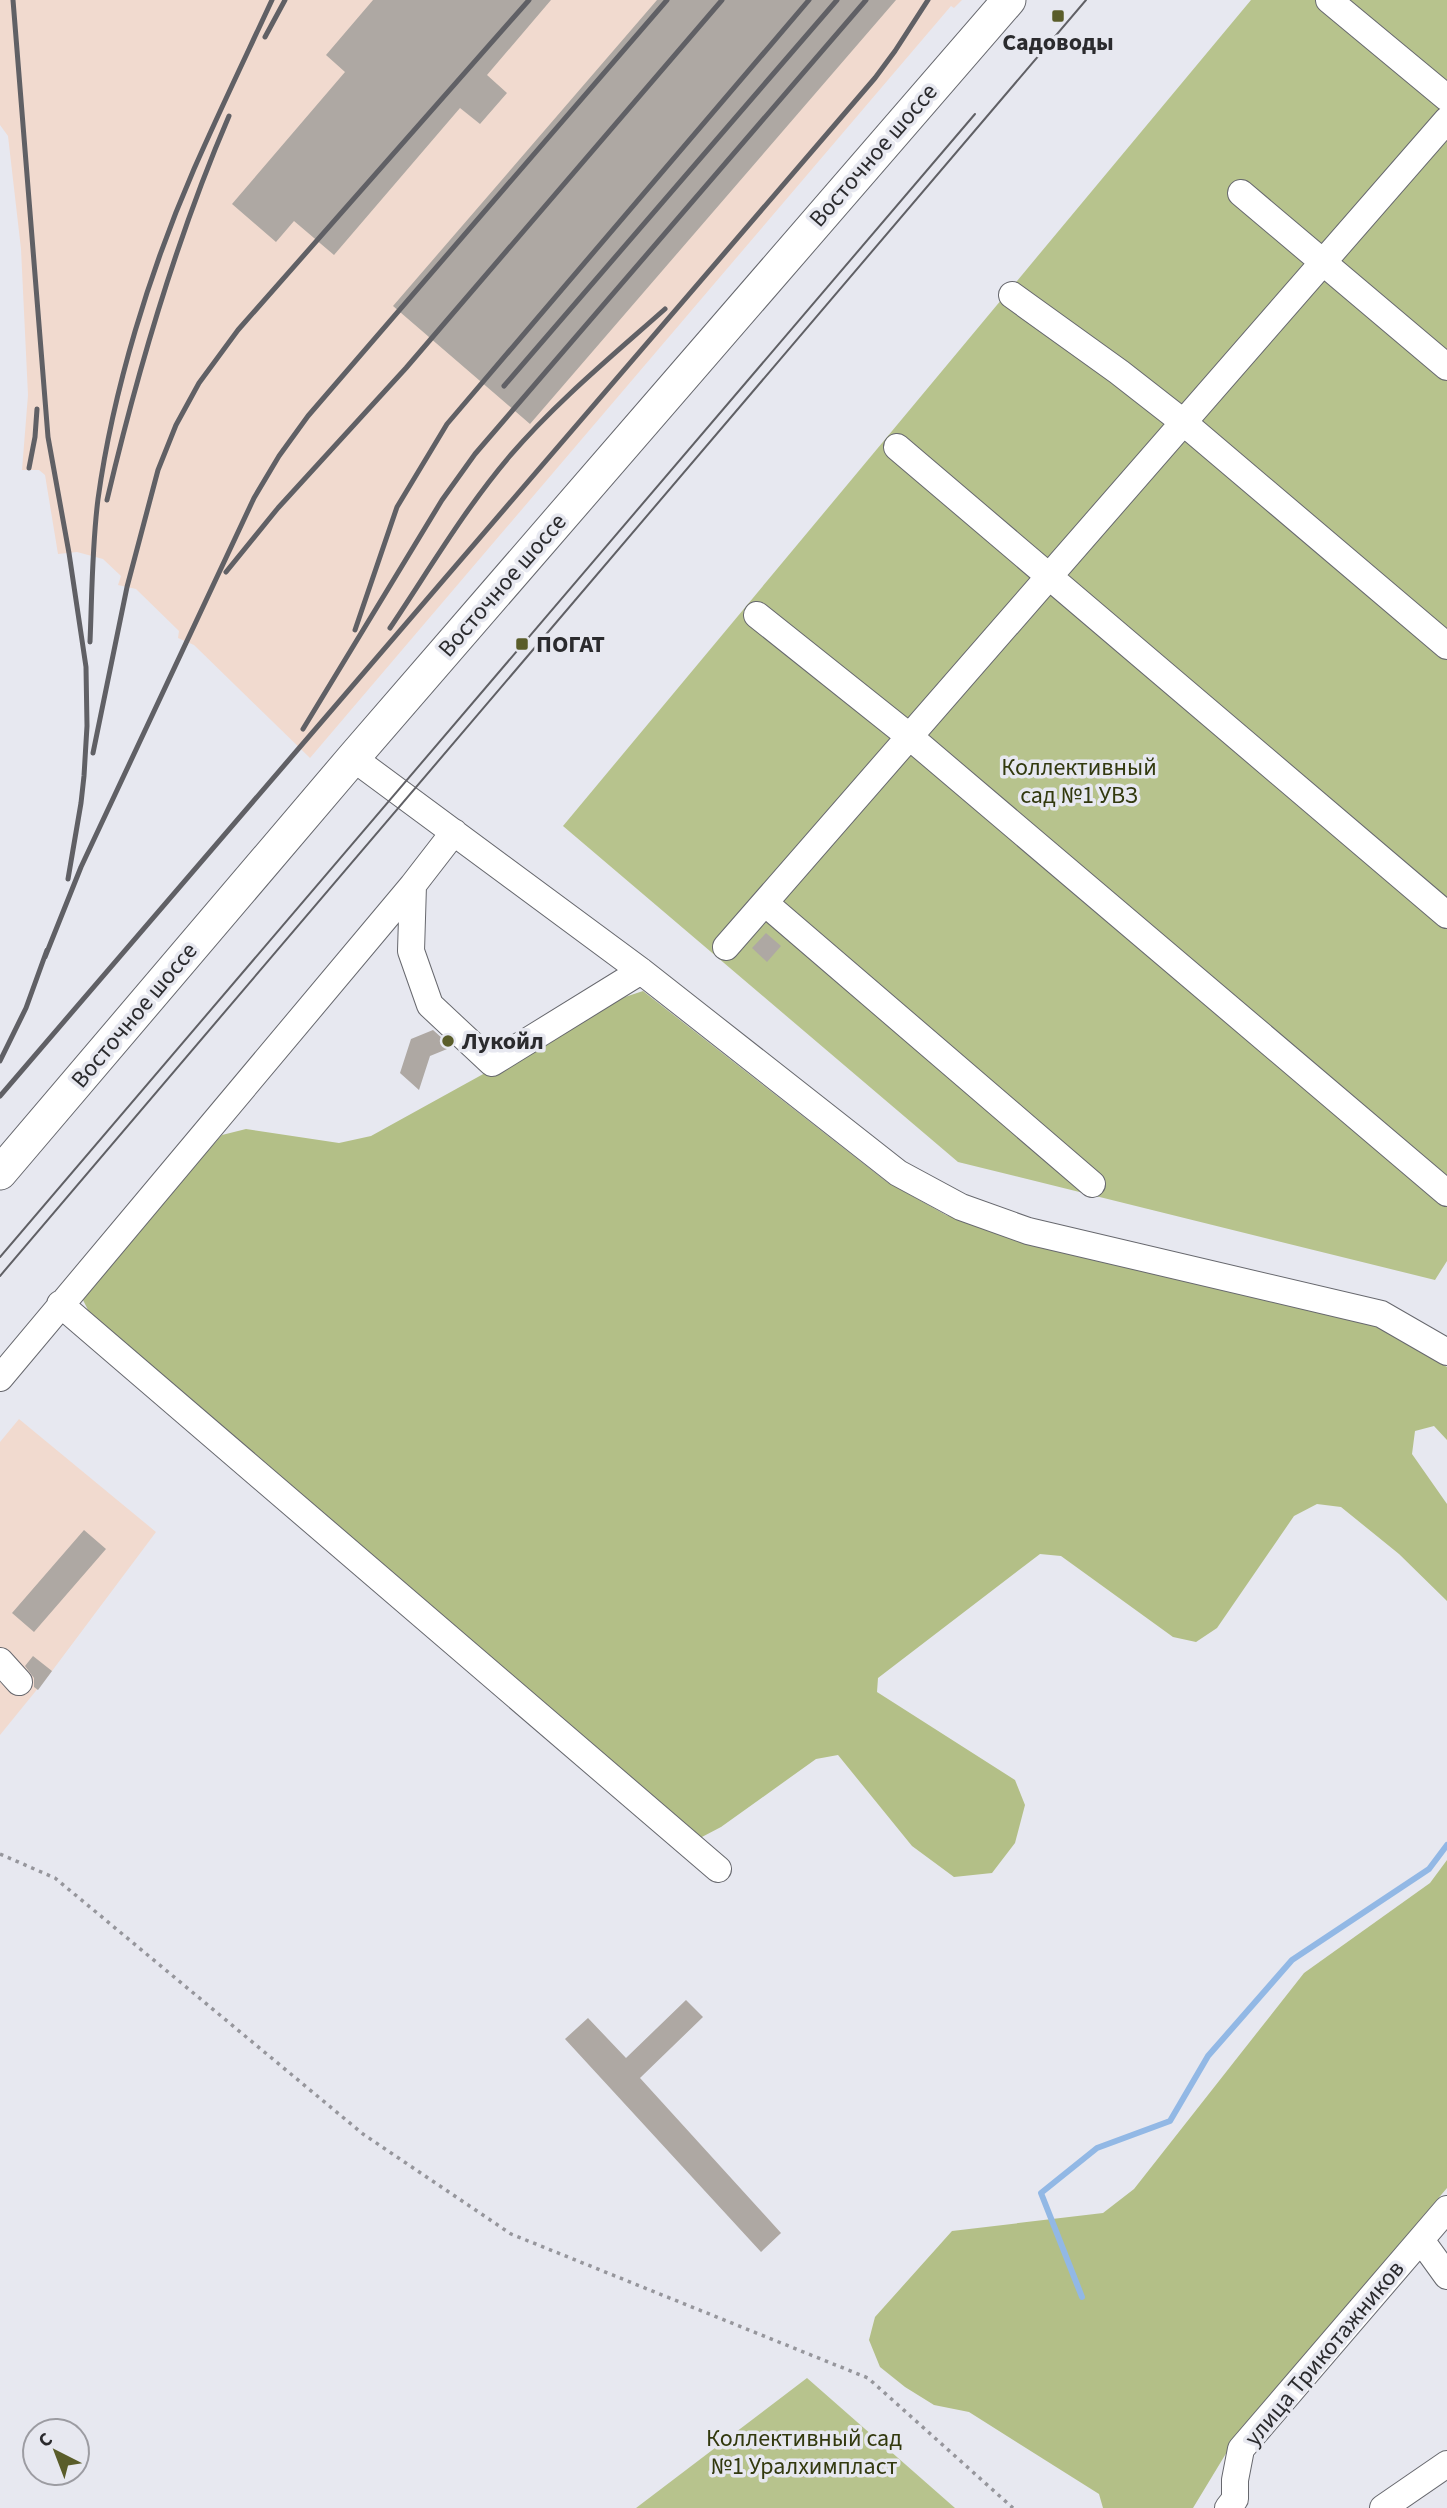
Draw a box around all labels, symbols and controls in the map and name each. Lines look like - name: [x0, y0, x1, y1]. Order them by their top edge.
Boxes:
- marker: Садоводы: [1050, 8, 1066, 24]
- place label: Садоводы: [1002, 25, 1114, 60]
- street label: Восточное шоссе: [801, 76, 946, 235]
- street label: Восточное шоссе: [430, 506, 575, 665]
- place label: ПОГАТ: [536, 627, 605, 662]
- marker: ПОГАТ: [514, 636, 530, 652]
- park label: Коллективный сад №1 УВЗ: [1001, 750, 1157, 813]
- street label: Восточное шоссе: [63, 935, 206, 1096]
- place label: Лукойл: [461, 1024, 544, 1059]
- marker: Лукойл: [440, 1033, 456, 1049]
- street label: улица Трикотажников: [1236, 2253, 1413, 2454]
- north arrow: [21, 2417, 91, 2487]
- park label: Коллективный сад №1 Уралхимпласт: [706, 2421, 902, 2484]
- text: С: [32, 2427, 59, 2454]

